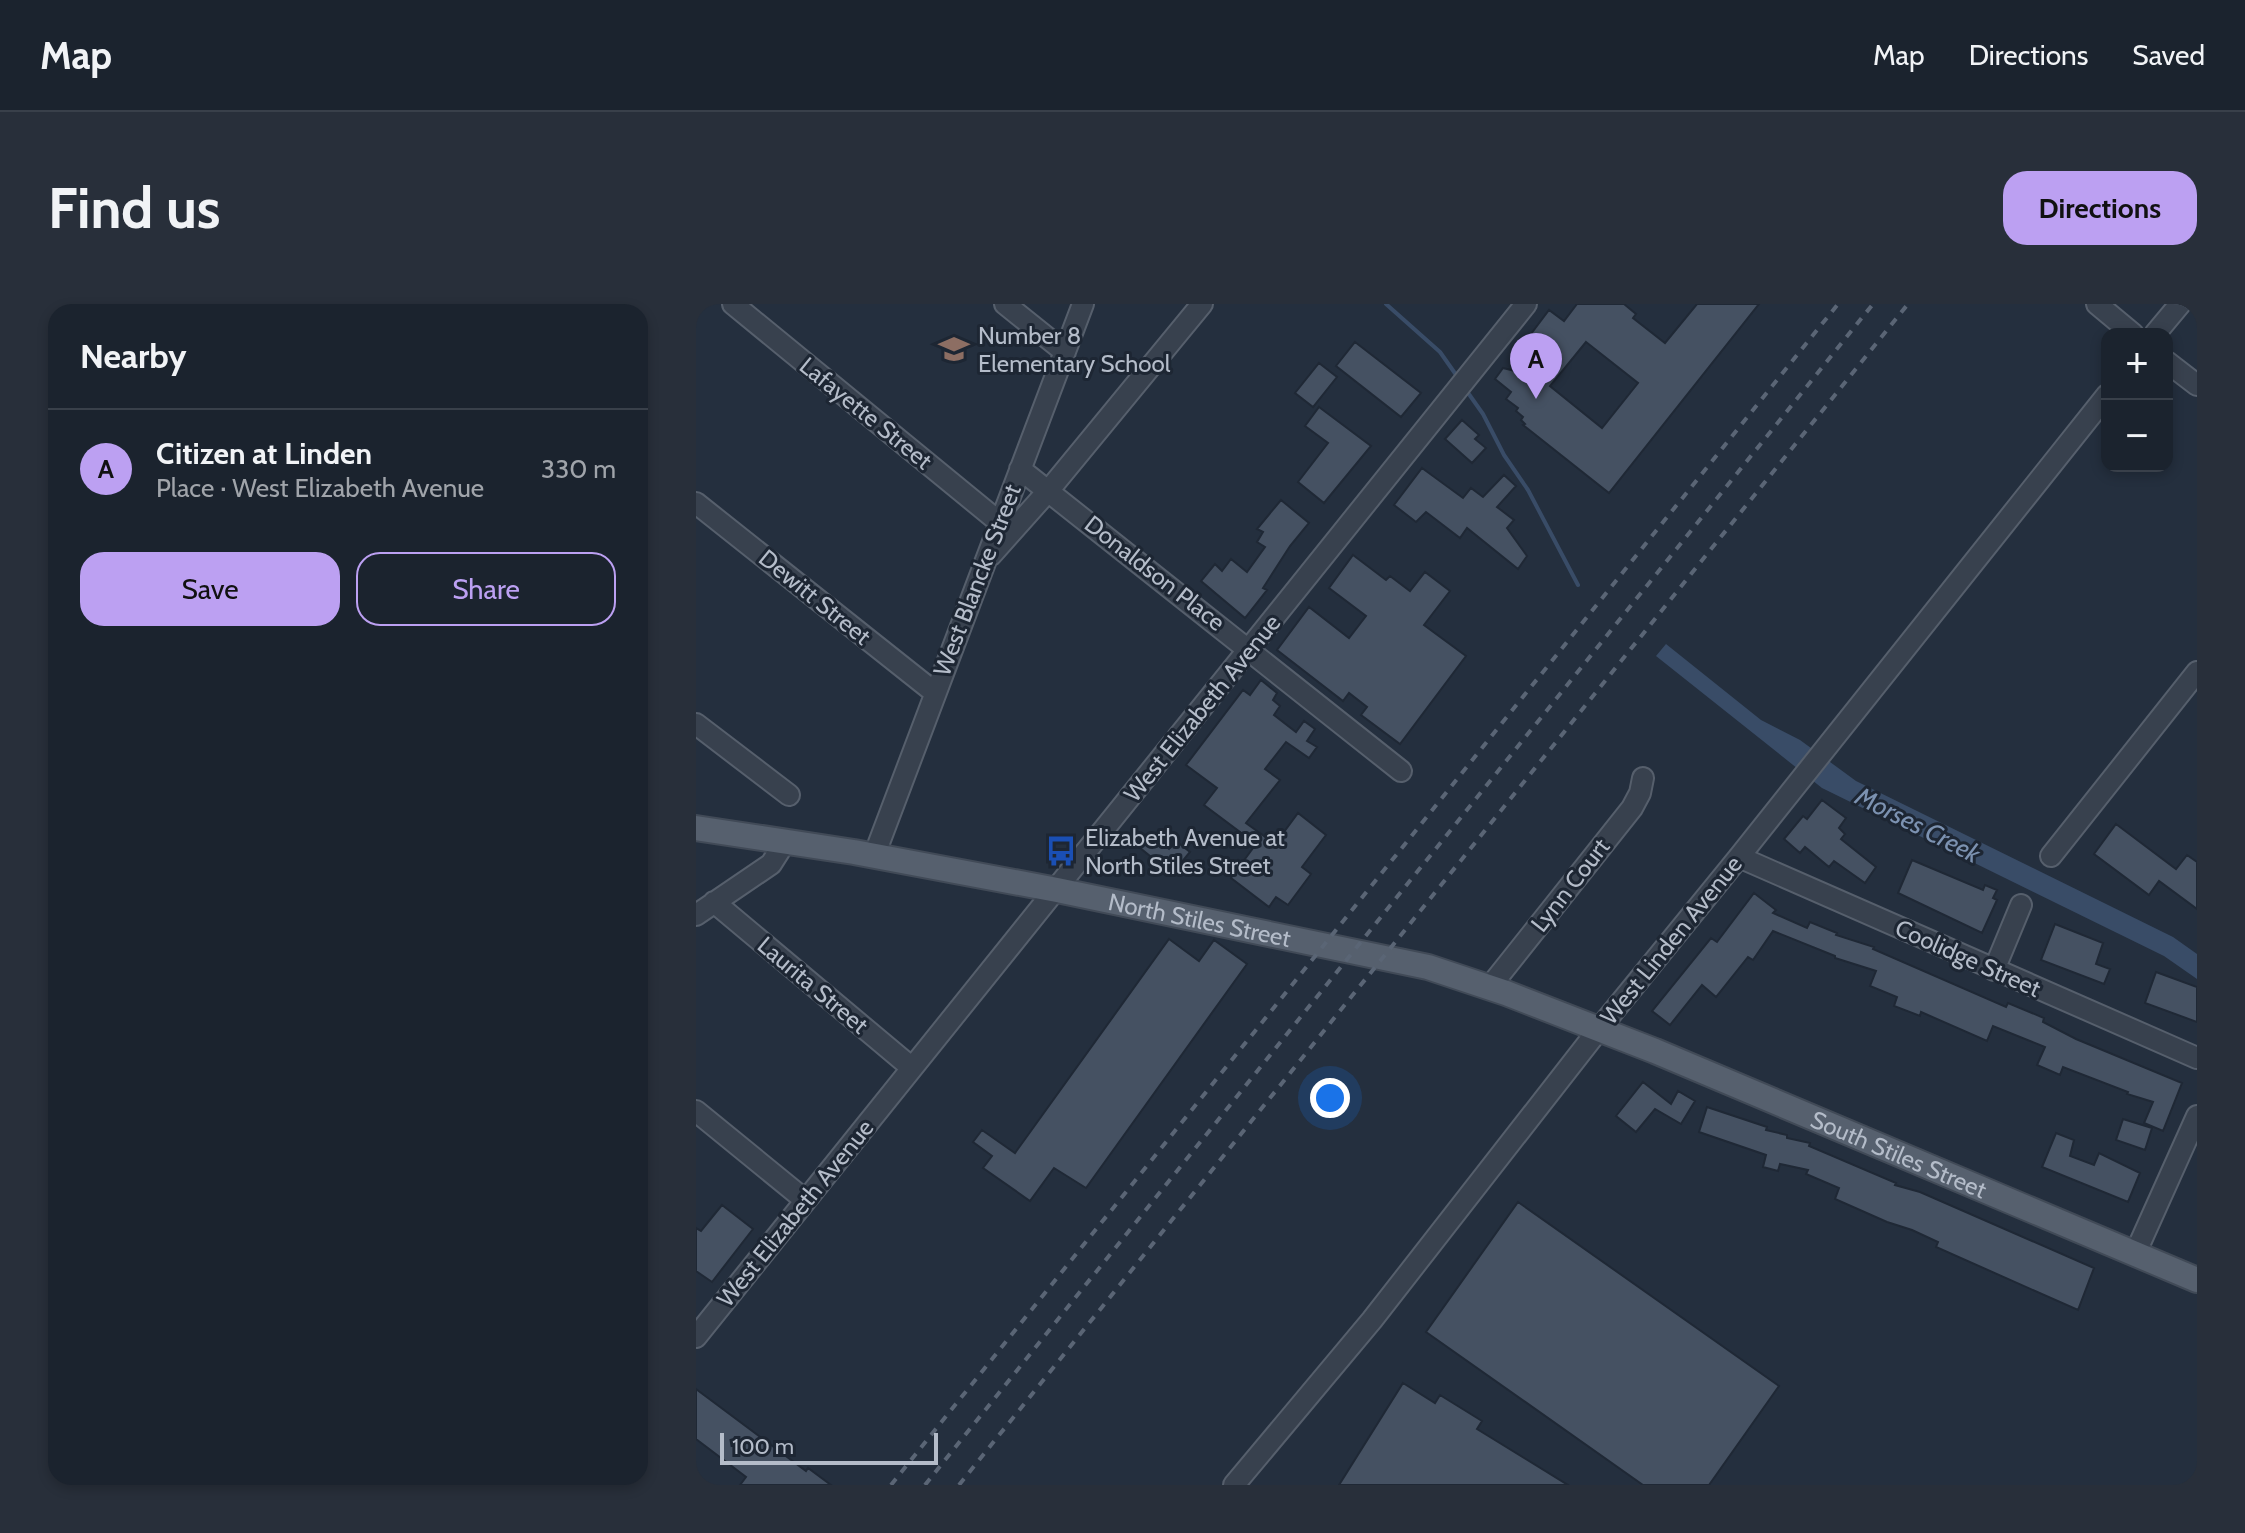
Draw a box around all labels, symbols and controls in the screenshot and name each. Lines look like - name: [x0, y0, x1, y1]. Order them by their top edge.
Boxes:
- text: Map: [40, 32, 112, 79]
- text: Map: [1873, 38, 1925, 72]
- text: Directions: [1969, 38, 2088, 72]
- text: Saved: [2132, 38, 2205, 72]
- button: Directions: [2003, 171, 2197, 245]
- text: Find us: [48, 174, 221, 242]
- place label: Number 8 Elementary School: [978, 321, 1171, 378]
- map controls: [2101, 328, 2173, 472]
- button: +: [2101, 328, 2173, 400]
- school or university icon: Number 8 Elementary School: [937, 332, 971, 366]
- pin: A: [1510, 333, 1562, 399]
- text: Nearby: [80, 335, 187, 377]
- street label: Lafayette Street: [794, 351, 938, 475]
- button: −: [2101, 400, 2173, 472]
- text: Citizen at Linden: [156, 435, 372, 472]
- text: A: [98, 453, 114, 485]
- text: 330 m: [541, 453, 616, 485]
- text: Place · West Elizabeth Avenue: [156, 472, 484, 504]
- street label: West Blancke Street: [927, 480, 1027, 680]
- street label: Donaldson Place: [1079, 509, 1231, 637]
- street label: Dewitt Street: [753, 543, 877, 651]
- button: Save: [80, 552, 340, 626]
- button: Share: [356, 552, 616, 626]
- street label: West Elizabeth Avenue: [1118, 609, 1286, 807]
- water label: Morses Creek: [1850, 780, 1986, 870]
- place label: Elizabeth Avenue at North Stiles Street: [1085, 823, 1285, 880]
- street label: Lynn Court: [1525, 833, 1615, 937]
- bus stop icon: Elizabeth Avenue at North Stiles Street: [1044, 834, 1078, 868]
- street label: West Linden Avenue: [1594, 850, 1748, 1030]
- street label: North Stiles Street: [1106, 887, 1293, 953]
- street label: Coolidge Street: [1891, 913, 2045, 1003]
- street label: Laurita Street: [752, 930, 874, 1040]
- your location: [1310, 1078, 1350, 1118]
- street label: South Stiles Street: [1807, 1104, 1991, 1204]
- street label: West Elizabeth Avenue: [711, 1114, 879, 1312]
- scale bar: [720, 1429, 938, 1465]
- text: 100 m: [732, 1433, 794, 1460]

